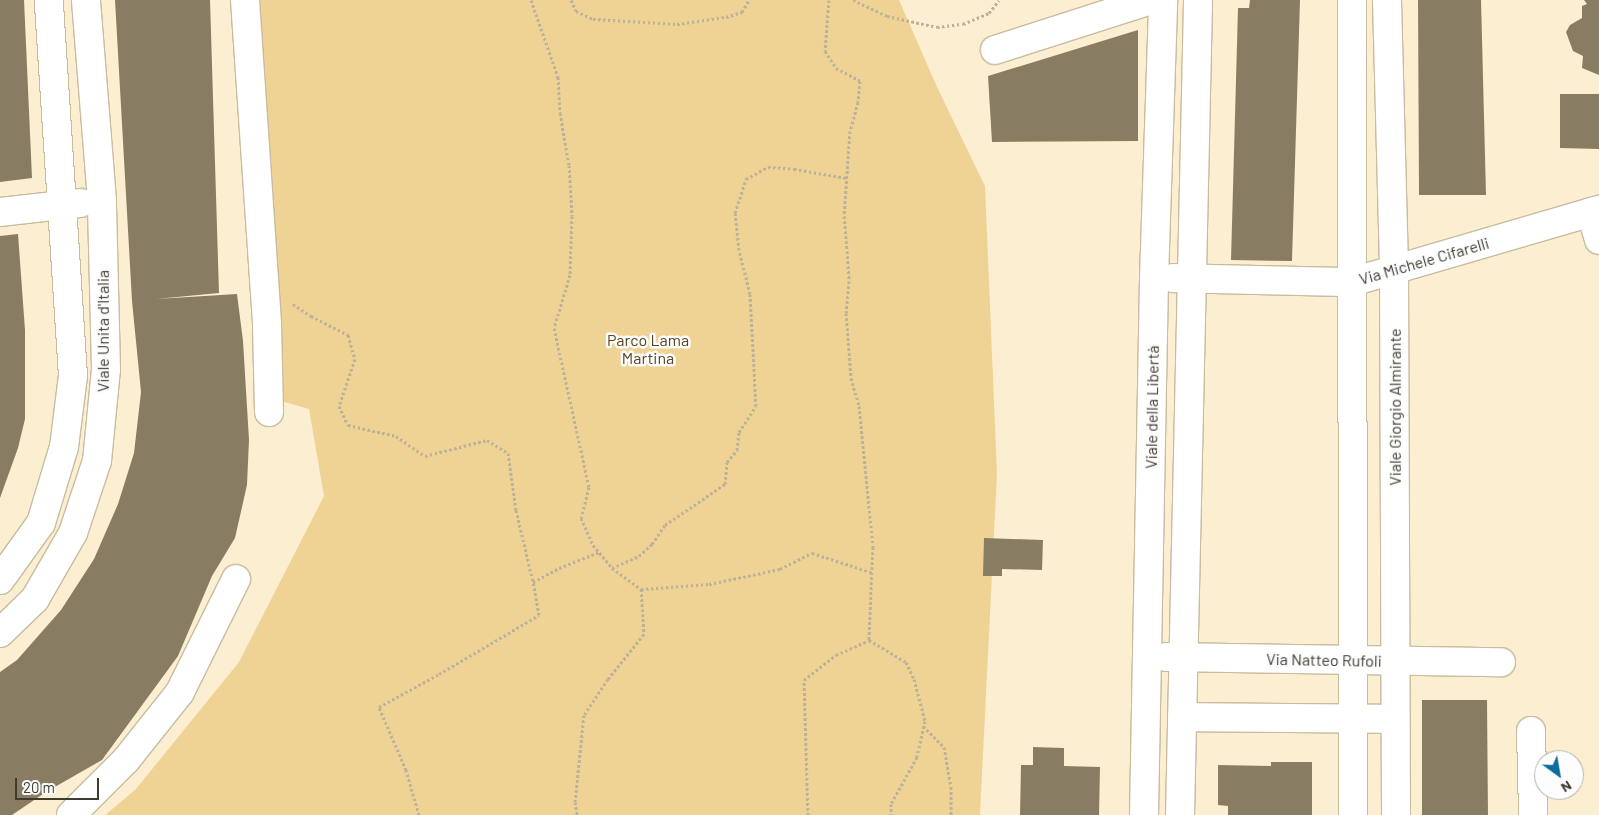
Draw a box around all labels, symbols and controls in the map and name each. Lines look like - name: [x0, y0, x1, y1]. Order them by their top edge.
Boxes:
- street label: Via Michele Cifarelli: [1357, 233, 1491, 289]
- street label: Viale Unita d'Italia: [93, 270, 113, 392]
- street label: Viale Giorgio Almirante: [1385, 328, 1405, 486]
- park label: Parco Lama Martina: [607, 330, 689, 368]
- street label: Viale della Libertà: [1141, 345, 1163, 469]
- street label: Via Natteo Rufoli: [1266, 649, 1382, 671]
- north arrow: [1534, 750, 1584, 800]
- scale bar: [18, 768, 101, 800]
- text: 20 m: [23, 778, 55, 796]
- text: N: [1558, 778, 1575, 797]

